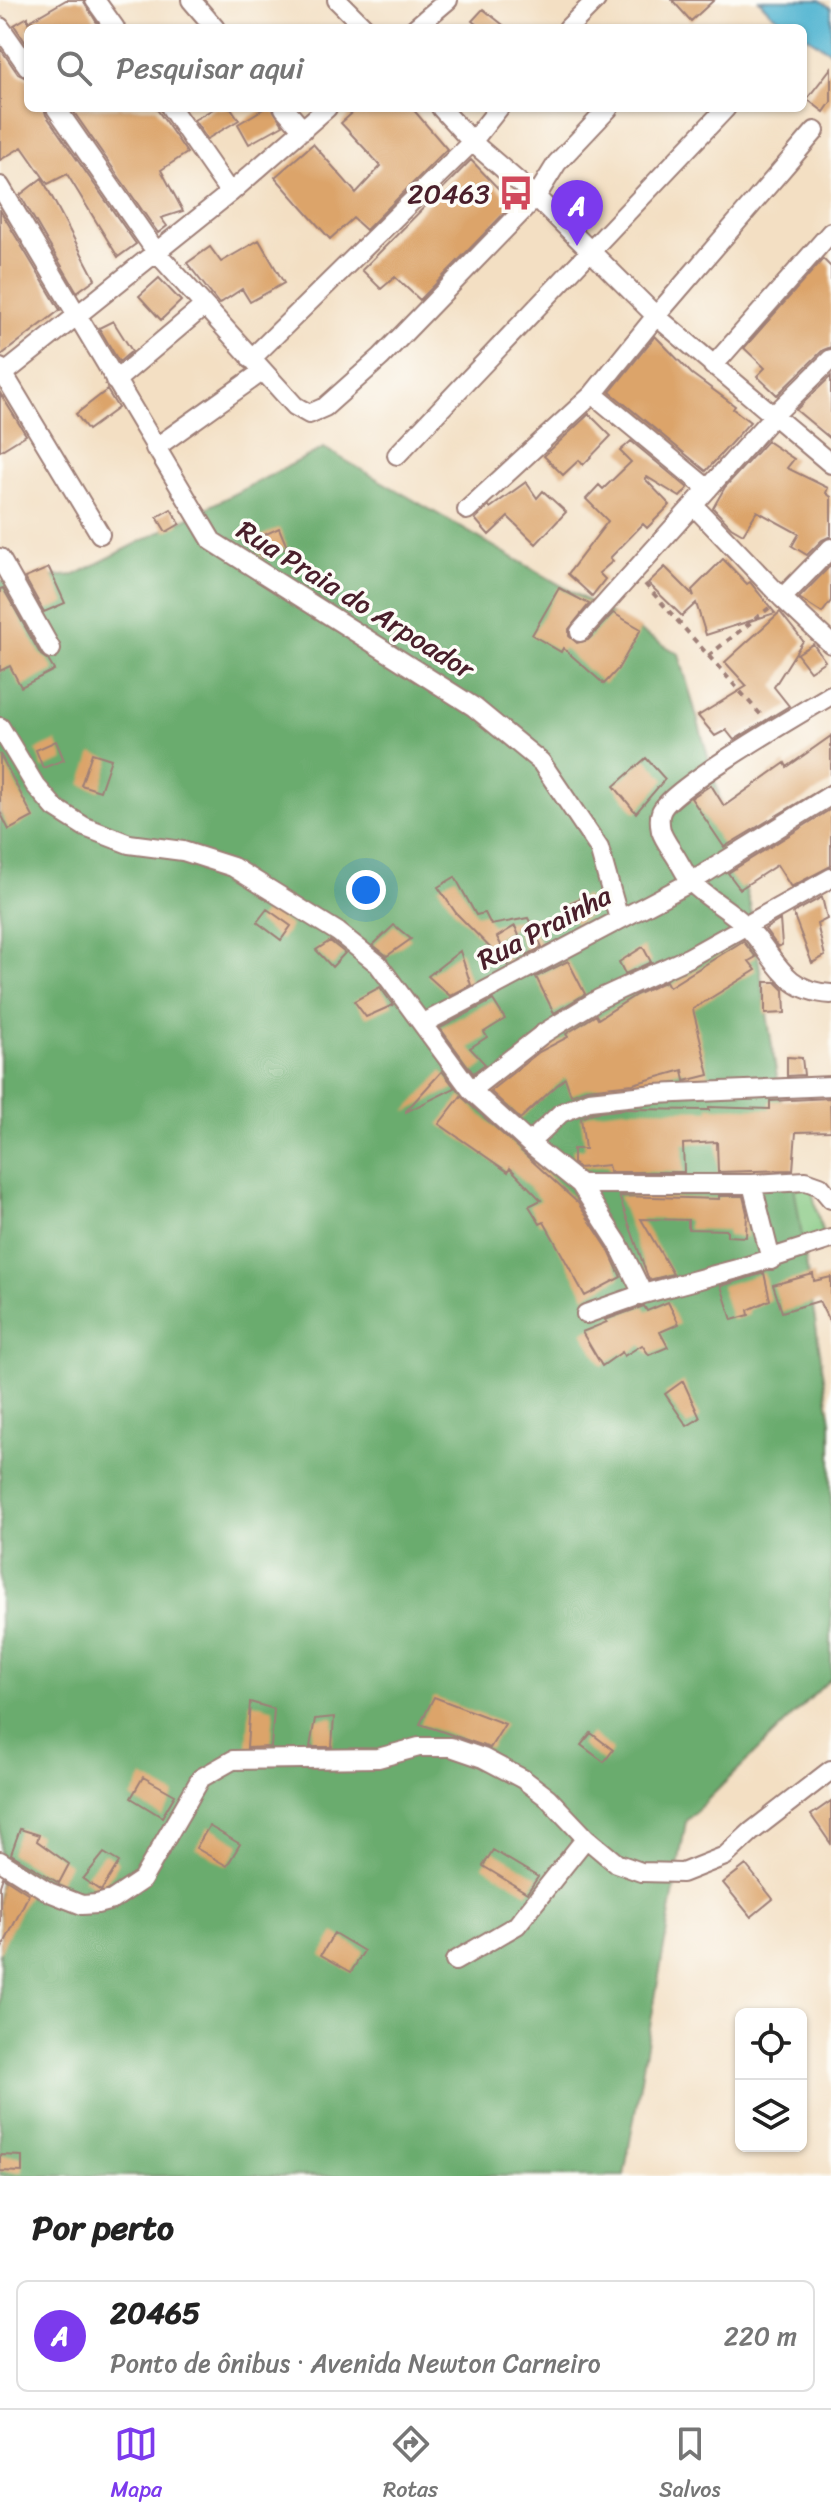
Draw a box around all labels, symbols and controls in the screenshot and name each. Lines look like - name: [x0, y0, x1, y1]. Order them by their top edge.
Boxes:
- search box: [24, 24, 807, 112]
- text: Pesquisar aqui: [116, 41, 304, 95]
- icon: search: [52, 46, 96, 90]
- place label: 20463: [407, 169, 490, 218]
- bus stop icon: 20463: [497, 174, 535, 212]
- pin: A: [551, 180, 603, 246]
- street label: Rua Praia do Arpoador: [227, 506, 486, 693]
- your location: [346, 870, 386, 910]
- street label: Rua Prainha: [468, 871, 621, 984]
- map controls: [735, 2008, 807, 2152]
- button: locate: [735, 2008, 807, 2080]
- button: layers: [735, 2080, 807, 2152]
- text: Por perto: [32, 2198, 174, 2258]
- text: 20465: [110, 2286, 200, 2340]
- text: A: [51, 2313, 69, 2359]
- text: 220 m: [724, 2313, 797, 2359]
- text: Ponto de ônibus · Avenida Newton Carneiro: [110, 2340, 601, 2386]
- tab: Mapa: [110, 2422, 162, 2509]
- tab: Rotas: [383, 2422, 438, 2509]
- tab: Salvos: [659, 2422, 721, 2509]

